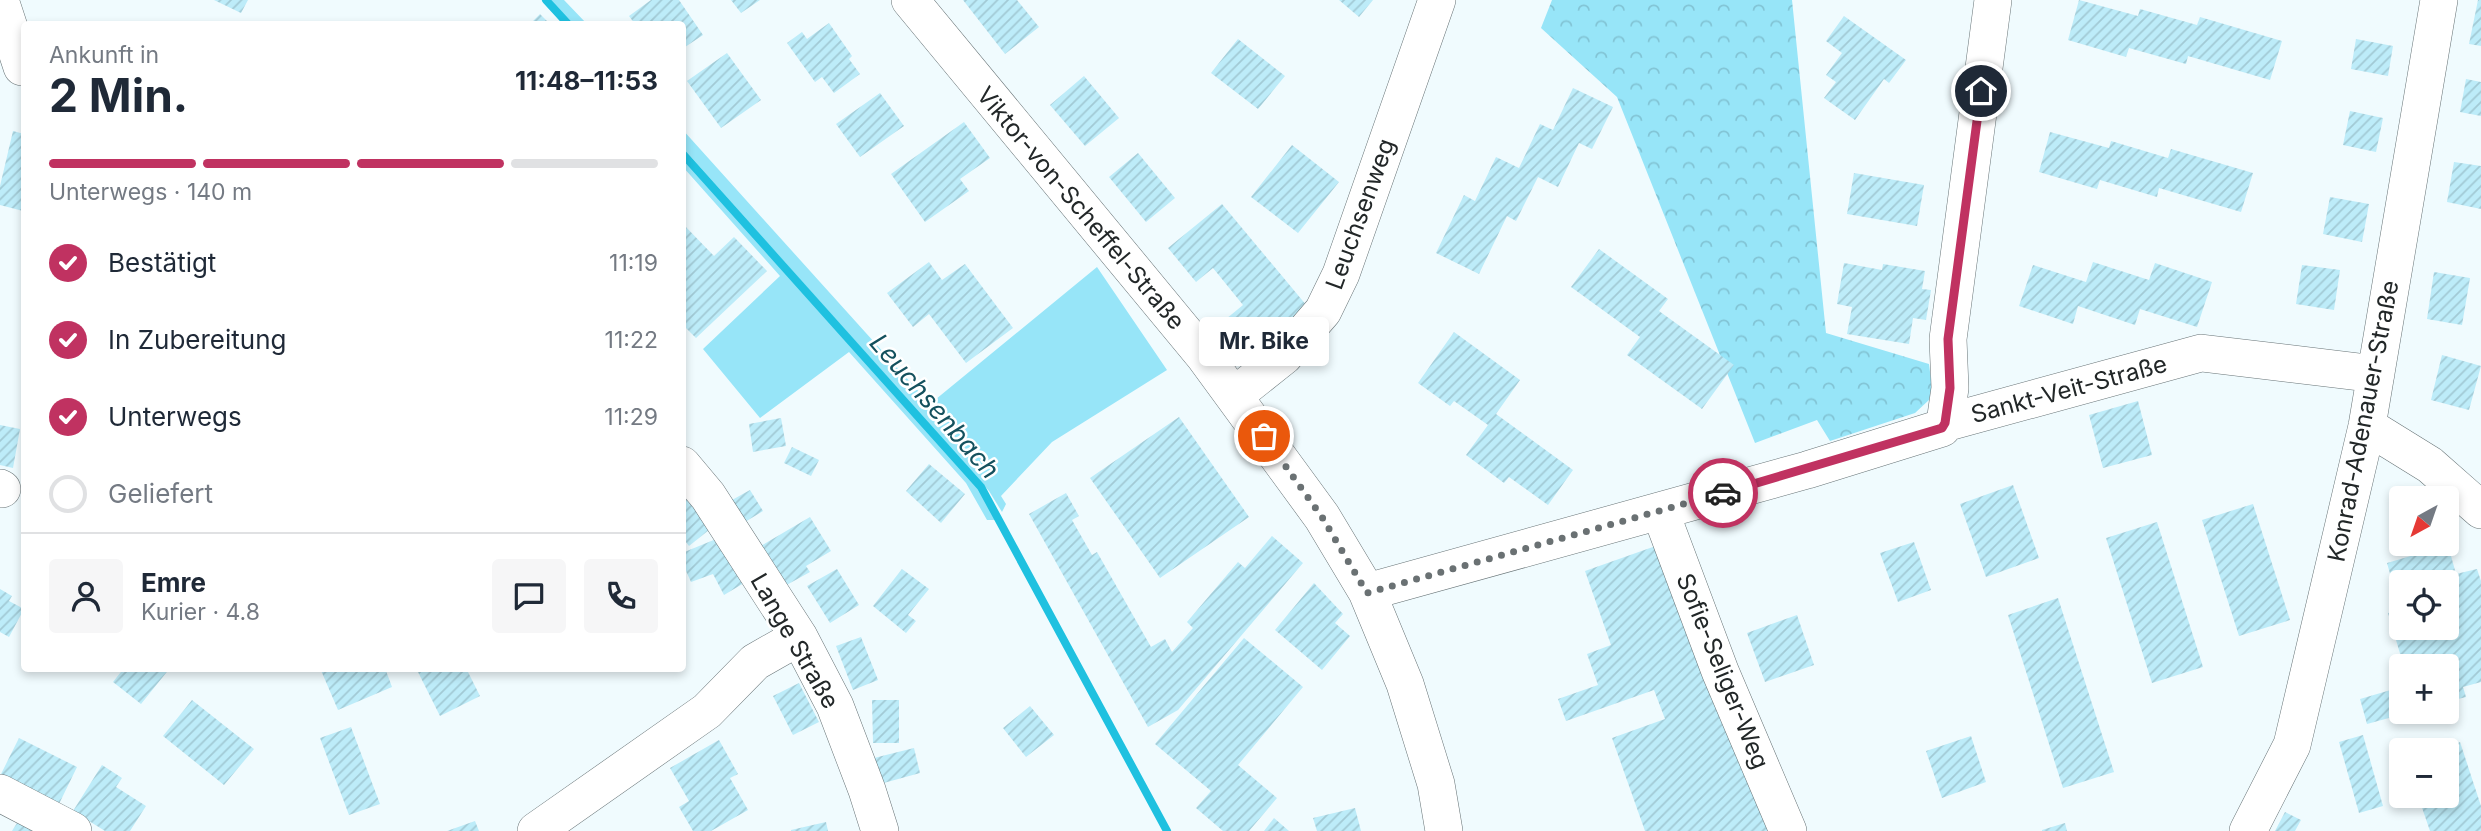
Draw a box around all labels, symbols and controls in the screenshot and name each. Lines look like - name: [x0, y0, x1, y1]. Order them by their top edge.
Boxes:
- text: Ankunft in: [49, 41, 159, 69]
- pin: [1951, 61, 2011, 121]
- text: 11:48–11:53: [515, 65, 658, 96]
- text: 2 Min.: [49, 67, 188, 123]
- icon: home: [1962, 72, 2000, 110]
- street label: Viktor-von-Scheffel-Straße: [971, 81, 1191, 335]
- street label: Leuchsenweg: [1319, 135, 1401, 293]
- text: Unterwegs · 140 m: [49, 178, 252, 206]
- icon: check: [49, 244, 87, 282]
- text: Bestätigt: [108, 247, 216, 278]
- text: 11:19: [609, 249, 658, 277]
- street label: Konrad-Adenauer-Straße: [2321, 278, 2405, 564]
- callout: Mr. Bike: [1199, 317, 1329, 366]
- icon: check: [49, 321, 87, 359]
- text: In Zubereitung: [108, 324, 286, 355]
- text: 11:22: [605, 326, 658, 354]
- water label: Leuchsenbach: [864, 327, 1006, 485]
- text: Mr. Bike: [1219, 327, 1309, 355]
- street label: Sankt-Veit-Straße: [1968, 349, 2170, 429]
- icon: check: [49, 398, 87, 436]
- text: Unterwegs: [108, 401, 242, 432]
- text: 11:29: [604, 403, 658, 431]
- pin: [1234, 406, 1294, 466]
- icon: bag: [1245, 417, 1283, 455]
- courier: [1688, 458, 1758, 528]
- icon: car: [1704, 474, 1742, 512]
- text: Geliefert: [108, 478, 213, 509]
- north arrow: [2389, 486, 2459, 556]
- map controls: [2389, 486, 2459, 808]
- button: person: [49, 559, 123, 633]
- button: chat: [492, 559, 566, 633]
- button: phone: [584, 559, 658, 633]
- text: Emre: [141, 567, 206, 598]
- street label: Lange Straße: [745, 568, 845, 714]
- street label: Sofie-Seliger-Weg: [1671, 569, 1775, 773]
- button: locate: [2389, 570, 2459, 640]
- text: Kurier · 4.8: [141, 598, 260, 626]
- button: +: [2389, 654, 2459, 724]
- button: −: [2389, 738, 2459, 808]

